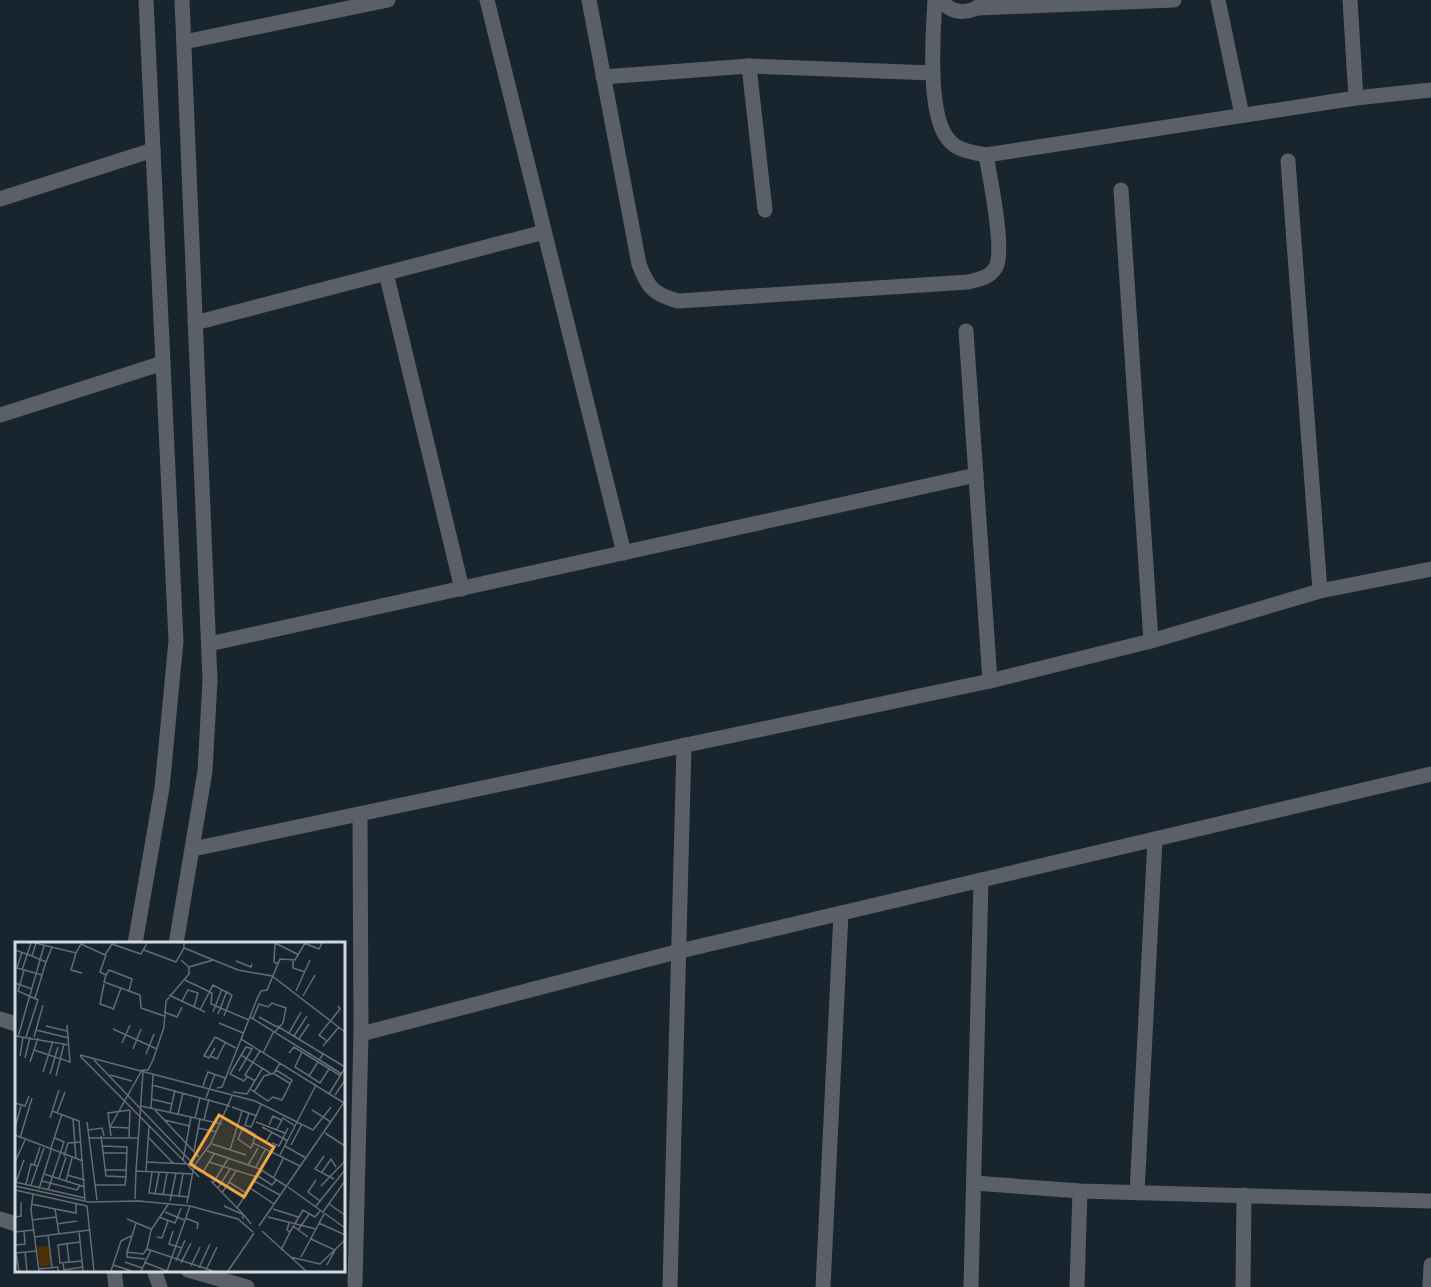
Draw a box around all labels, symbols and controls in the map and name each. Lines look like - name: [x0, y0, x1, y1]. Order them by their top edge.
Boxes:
- inset map: [15, 942, 345, 1272]

